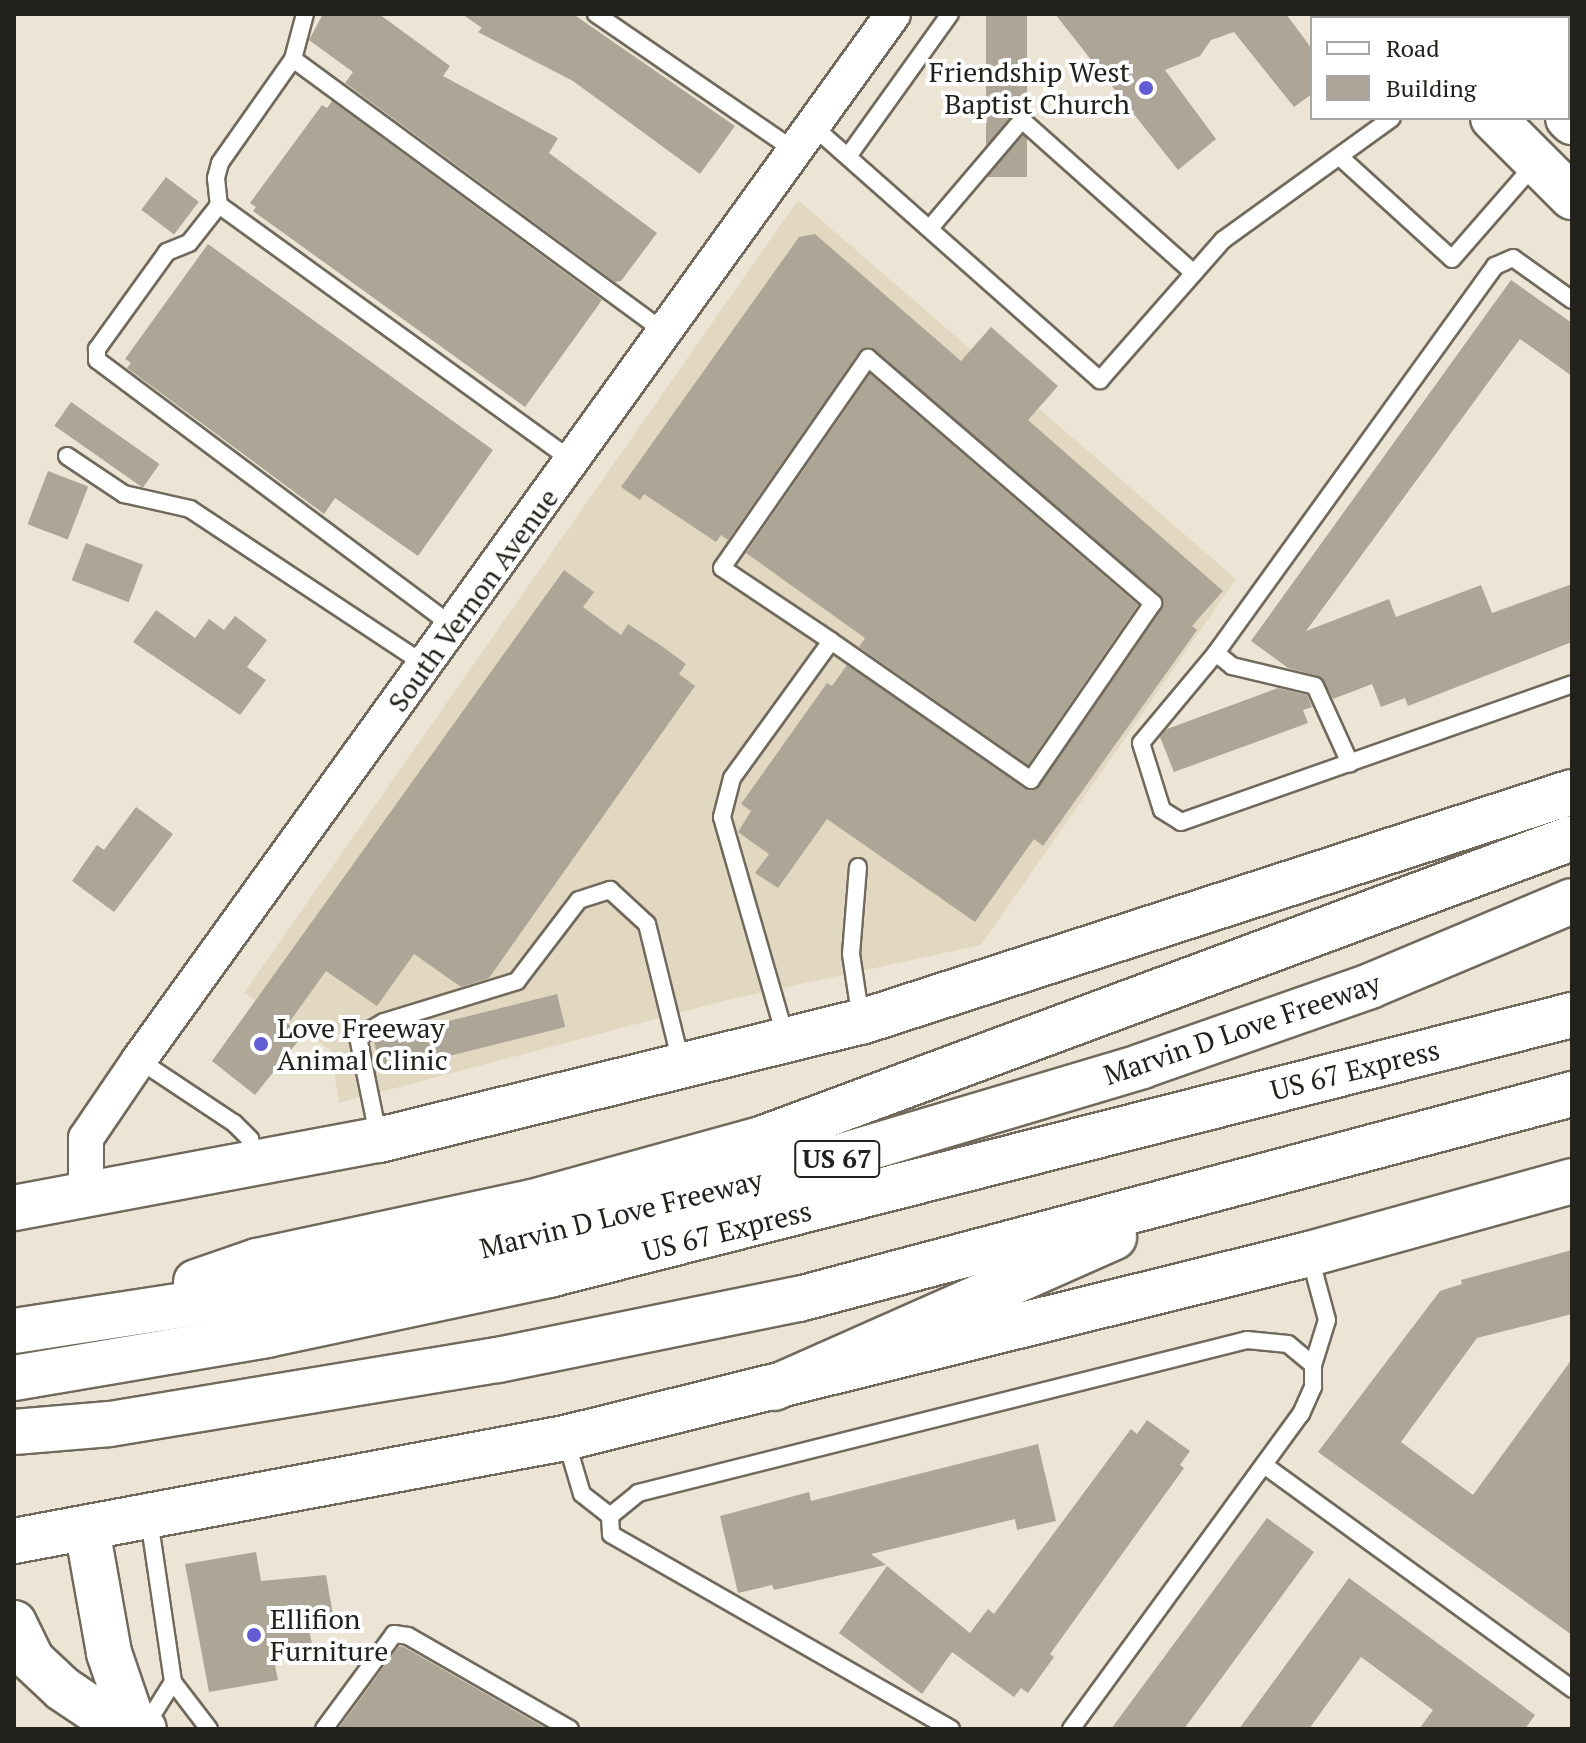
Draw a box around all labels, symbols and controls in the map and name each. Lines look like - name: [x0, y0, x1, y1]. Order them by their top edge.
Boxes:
- legend: [1310, 16, 1570, 120]
- text: Road: [1386, 32, 1440, 64]
- place label: Friendship West Baptist Church: [929, 55, 1130, 121]
- text: Building: [1386, 72, 1476, 104]
- marker: Friendship West Baptist Church: [1137, 79, 1155, 97]
- street label: South Vernon Avenue: [380, 481, 566, 719]
- street label: Marvin D Love Freeway: [1099, 966, 1385, 1092]
- place label: Love Freeway Animal Clinic: [277, 1011, 448, 1077]
- street label: US 67 Express: [1267, 1033, 1443, 1107]
- marker: Love Freeway Animal Clinic: [252, 1035, 270, 1053]
- road number: US 67: [793, 1137, 881, 1181]
- street label: Marvin D Love Freeway: [476, 1163, 766, 1265]
- street label: US 67 Express: [639, 1194, 815, 1268]
- place label: Ellifion Furniture: [270, 1602, 388, 1668]
- marker: Ellifion Furniture: [245, 1626, 263, 1644]

